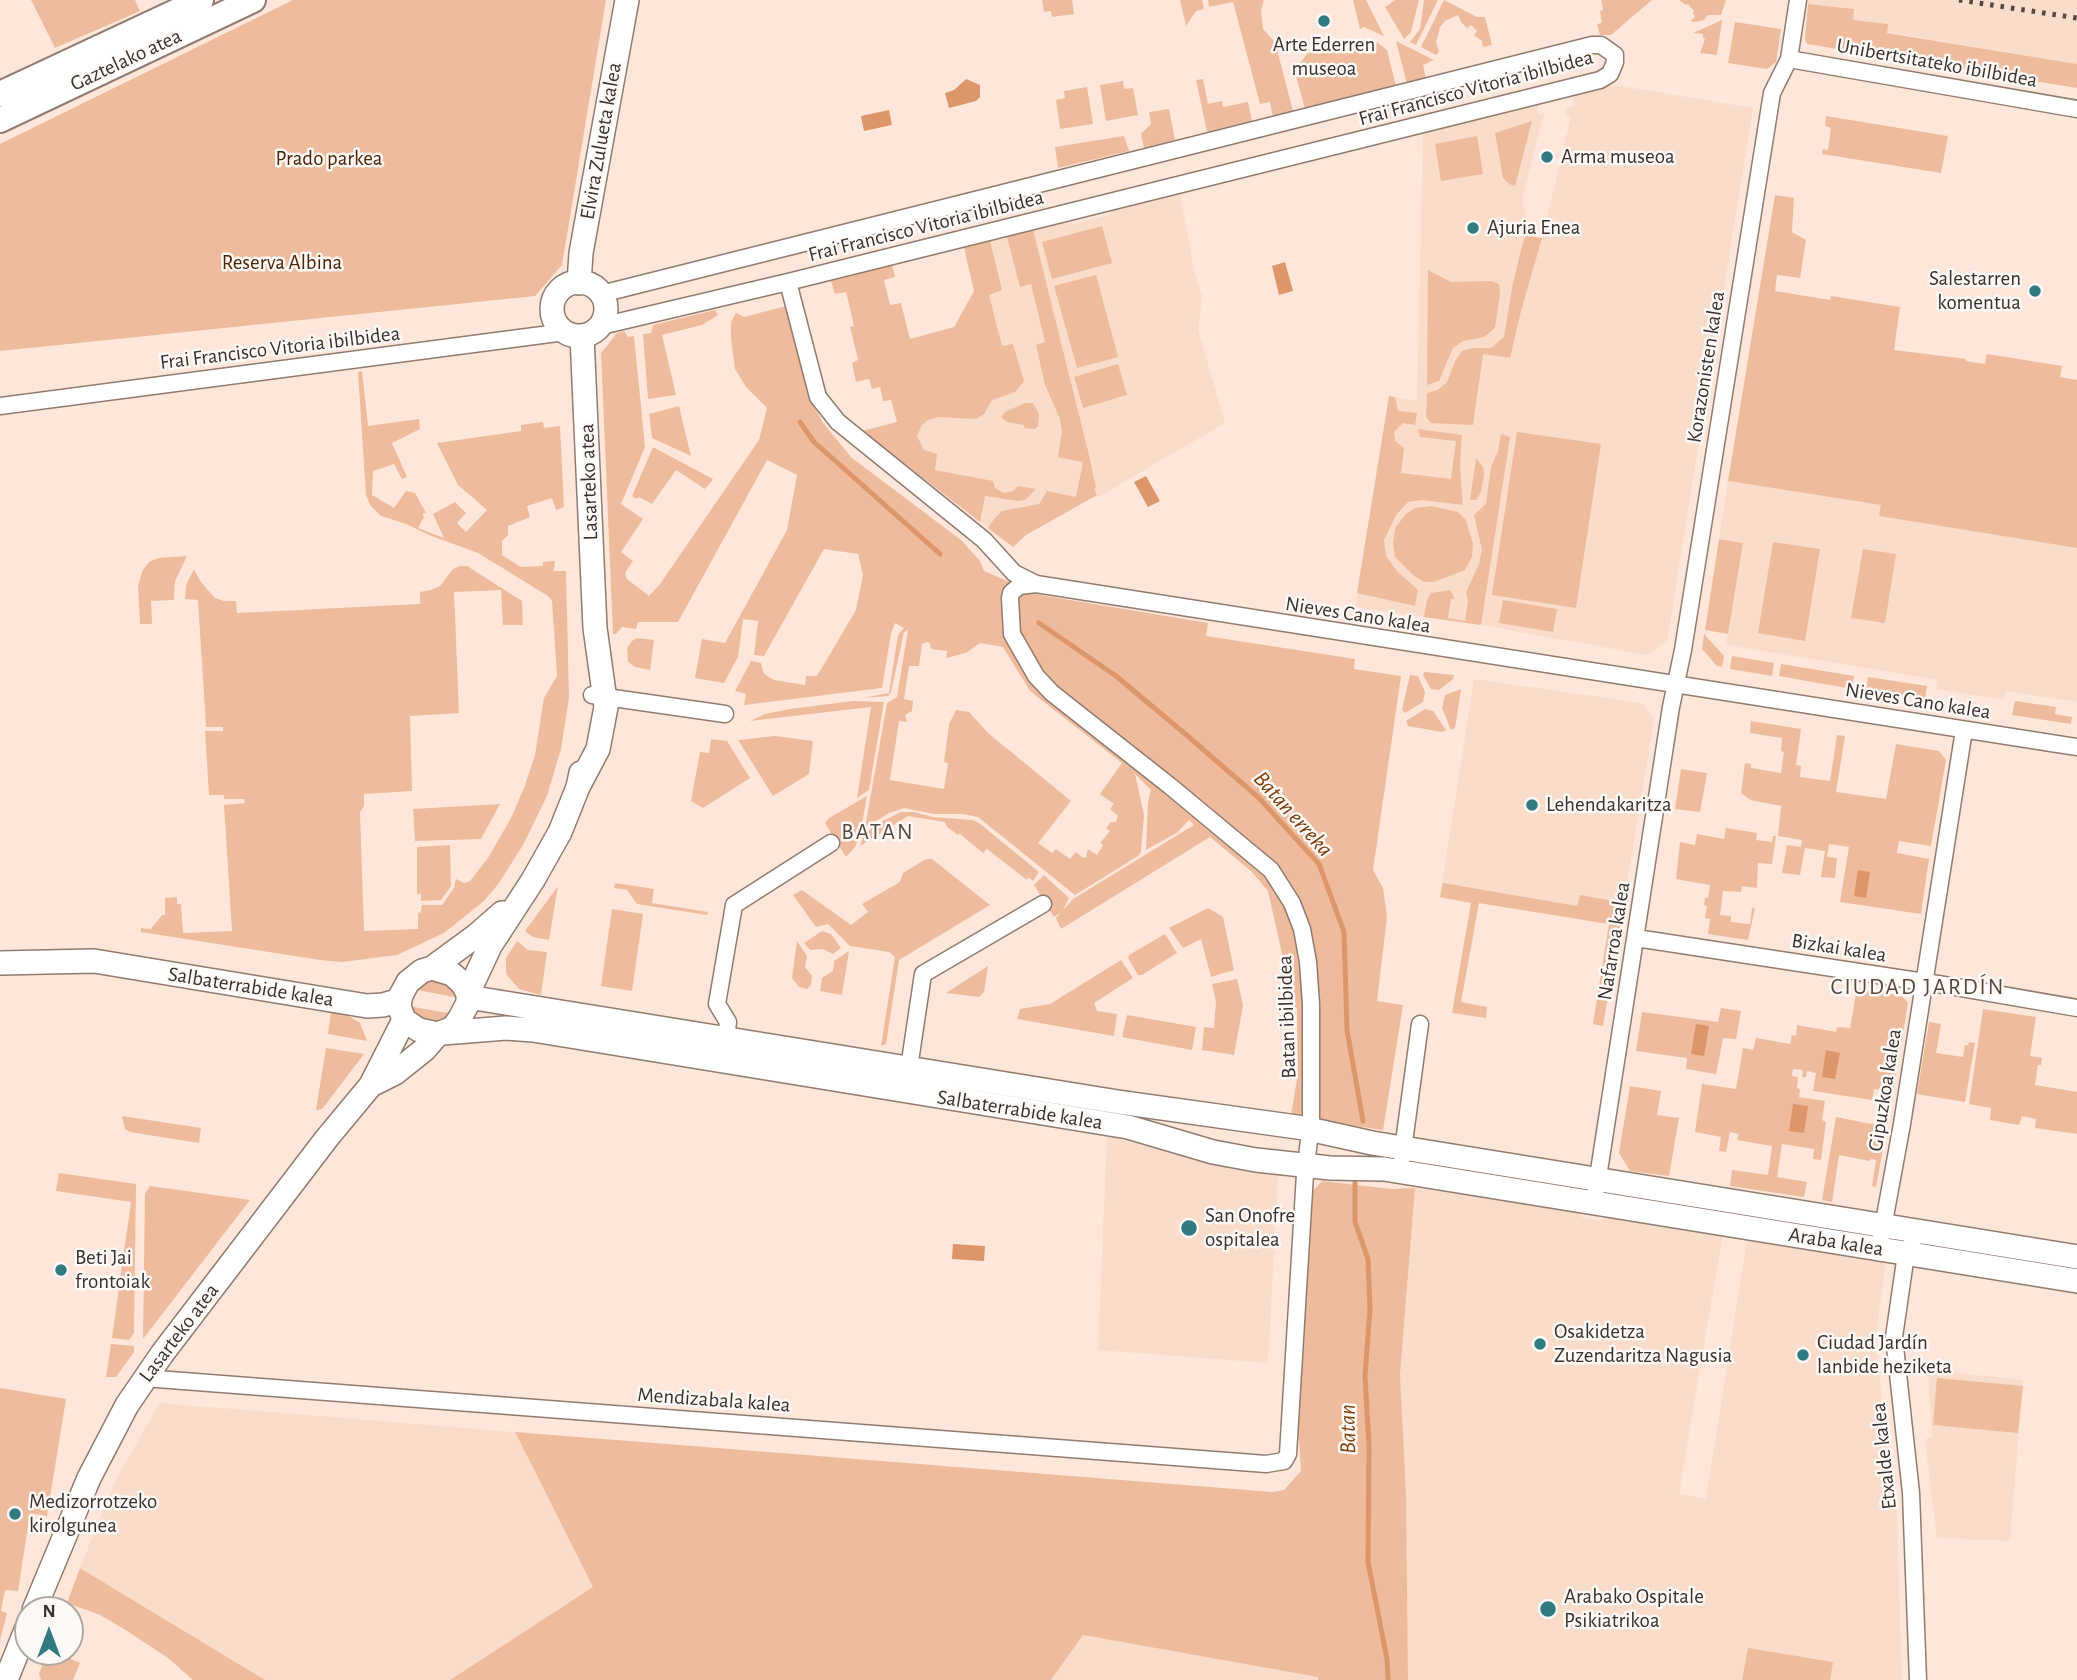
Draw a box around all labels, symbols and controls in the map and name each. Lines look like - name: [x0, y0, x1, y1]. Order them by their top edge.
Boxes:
- marker: Arte Ederren museoa: [1316, 13, 1332, 29]
- street label: Gaztelako atea: [66, 23, 186, 97]
- place label: Arte Ederren museoa: [1273, 32, 1375, 82]
- street label: Unibertsitateko ibilbidea: [1835, 33, 2039, 93]
- street label: Frai Francisco Vitoria ibilbidea: [1356, 45, 1596, 131]
- street label: Elvira Zulueta kalea: [575, 60, 627, 222]
- place label: Arma museoa: [1561, 144, 1675, 170]
- park label: Prado parkea: [275, 146, 383, 172]
- marker: Arma museoa: [1539, 149, 1555, 165]
- street label: Frai Francisco Vitoria ibilbidea: [806, 185, 1046, 267]
- place label: Ajuria Enea: [1487, 215, 1580, 241]
- marker: Ajuria Enea: [1465, 220, 1481, 236]
- park label: Reserva Albina: [222, 250, 342, 276]
- place label: Salestarren komentua: [1929, 266, 2021, 316]
- marker: Salestarren komentua: [2027, 283, 2043, 299]
- street label: Korazonisten kalea: [1682, 289, 1730, 445]
- street label: Frai Francisco Vitoria ibilbidea: [158, 321, 402, 375]
- street label: Lasarteko atea: [574, 423, 604, 541]
- street label: Nieves Cano kalea: [1283, 591, 1433, 639]
- street label: Nieves Cano kalea: [1843, 677, 1993, 725]
- water label: Batan erreka: [1247, 765, 1339, 863]
- place label: Lehendakaritza: [1546, 792, 1672, 818]
- marker: Lehendakaritza: [1524, 797, 1540, 813]
- district label: BATAN: [842, 818, 914, 846]
- street label: Nafarroa kalea: [1592, 880, 1636, 1002]
- street label: Bizkai kalea: [1790, 928, 1888, 968]
- street label: Batan ibilbidea: [1272, 955, 1302, 1079]
- street label: Salbaterrabide kalea: [166, 961, 336, 1013]
- district label: CIUDAD JARDÍN: [1832, 973, 2004, 1001]
- street label: Gipuzkoa kalea: [1863, 1027, 1907, 1153]
- street label: Salbaterrabide kalea: [935, 1084, 1105, 1136]
- place label: San Onofre ospitalea: [1205, 1203, 1295, 1253]
- marker: San Onofre ospitalea: [1179, 1218, 1199, 1238]
- street label: Araba kalea: [1787, 1222, 1885, 1262]
- place label: Beti Jai frontoiak: [75, 1245, 150, 1295]
- marker: Beti Jai frontoiak: [53, 1262, 69, 1278]
- street label: Lasarteko atea: [134, 1279, 224, 1387]
- place label: Osakidetza Zuzendaritza Nagusia: [1554, 1319, 1732, 1369]
- place label: Ciudad Jardín lanbide heziketa: [1817, 1330, 1952, 1380]
- marker: Osakidetza Zuzendaritza Nagusia: [1532, 1336, 1548, 1352]
- marker: Ciudad Jardín lanbide heziketa: [1795, 1347, 1811, 1363]
- street label: Mendizabala kalea: [637, 1382, 791, 1418]
- street label: Etxalde kalea: [1866, 1401, 1902, 1511]
- water label: Batan: [1334, 1404, 1362, 1454]
- place label: Medizorrotzeko kirolgunea: [29, 1489, 157, 1539]
- marker: Medizorrotzeko kirolgunea: [7, 1506, 23, 1522]
- place label: Arabako Ospitale Psikiatrikoa: [1564, 1584, 1704, 1634]
- north arrow: [14, 1596, 84, 1666]
- marker: Arabako Ospitale Psikiatrikoa: [1538, 1599, 1558, 1619]
- text: N: [42, 1602, 56, 1621]

